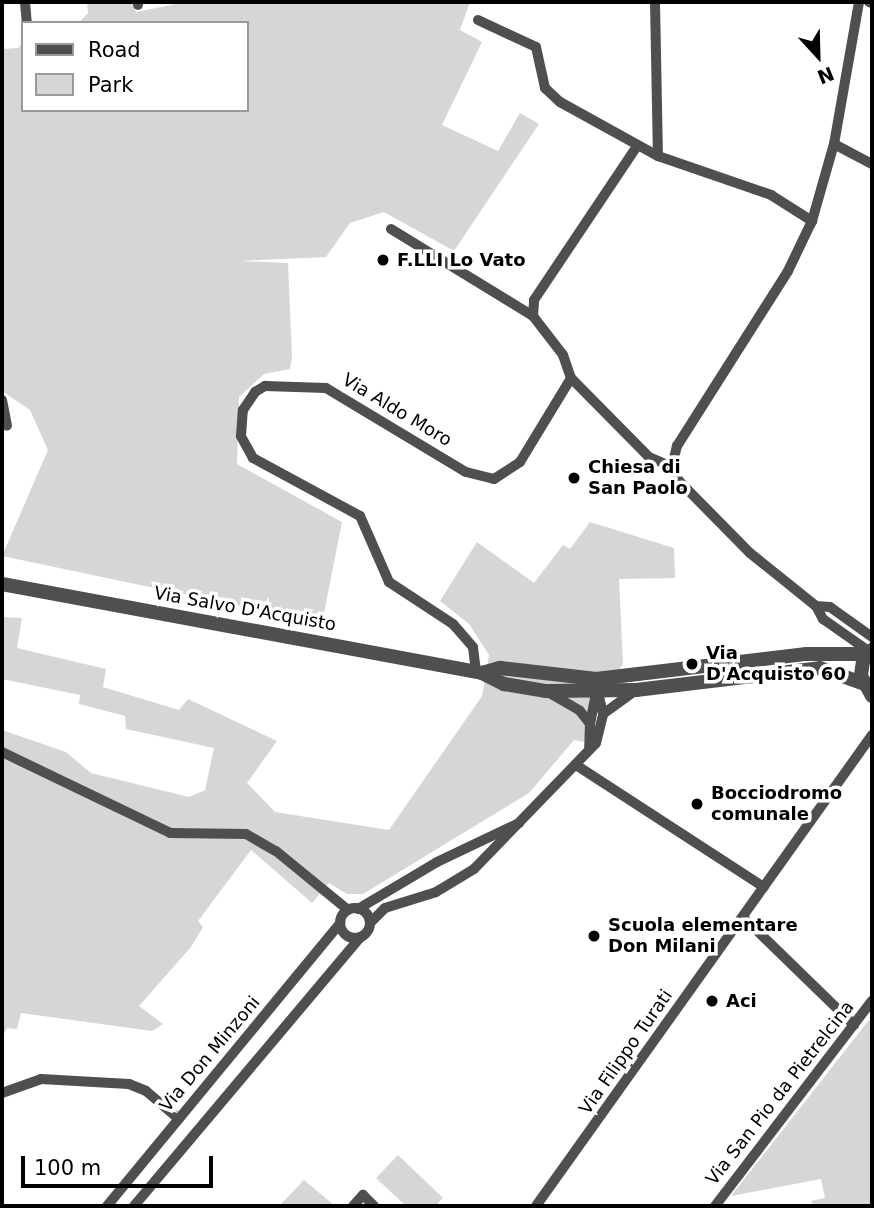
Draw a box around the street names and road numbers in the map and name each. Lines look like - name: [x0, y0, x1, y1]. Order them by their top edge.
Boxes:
- street label: Via Aldo Moro: [338, 369, 456, 451]
- street label: Via Salvo D'Acquisto: [152, 582, 338, 636]
- street label: Via Filippo Turati: [575, 985, 677, 1119]
- street label: Via Don Minzoni: [155, 992, 265, 1116]
- street label: Via San Pio da Pietrelcina: [701, 997, 859, 1189]

